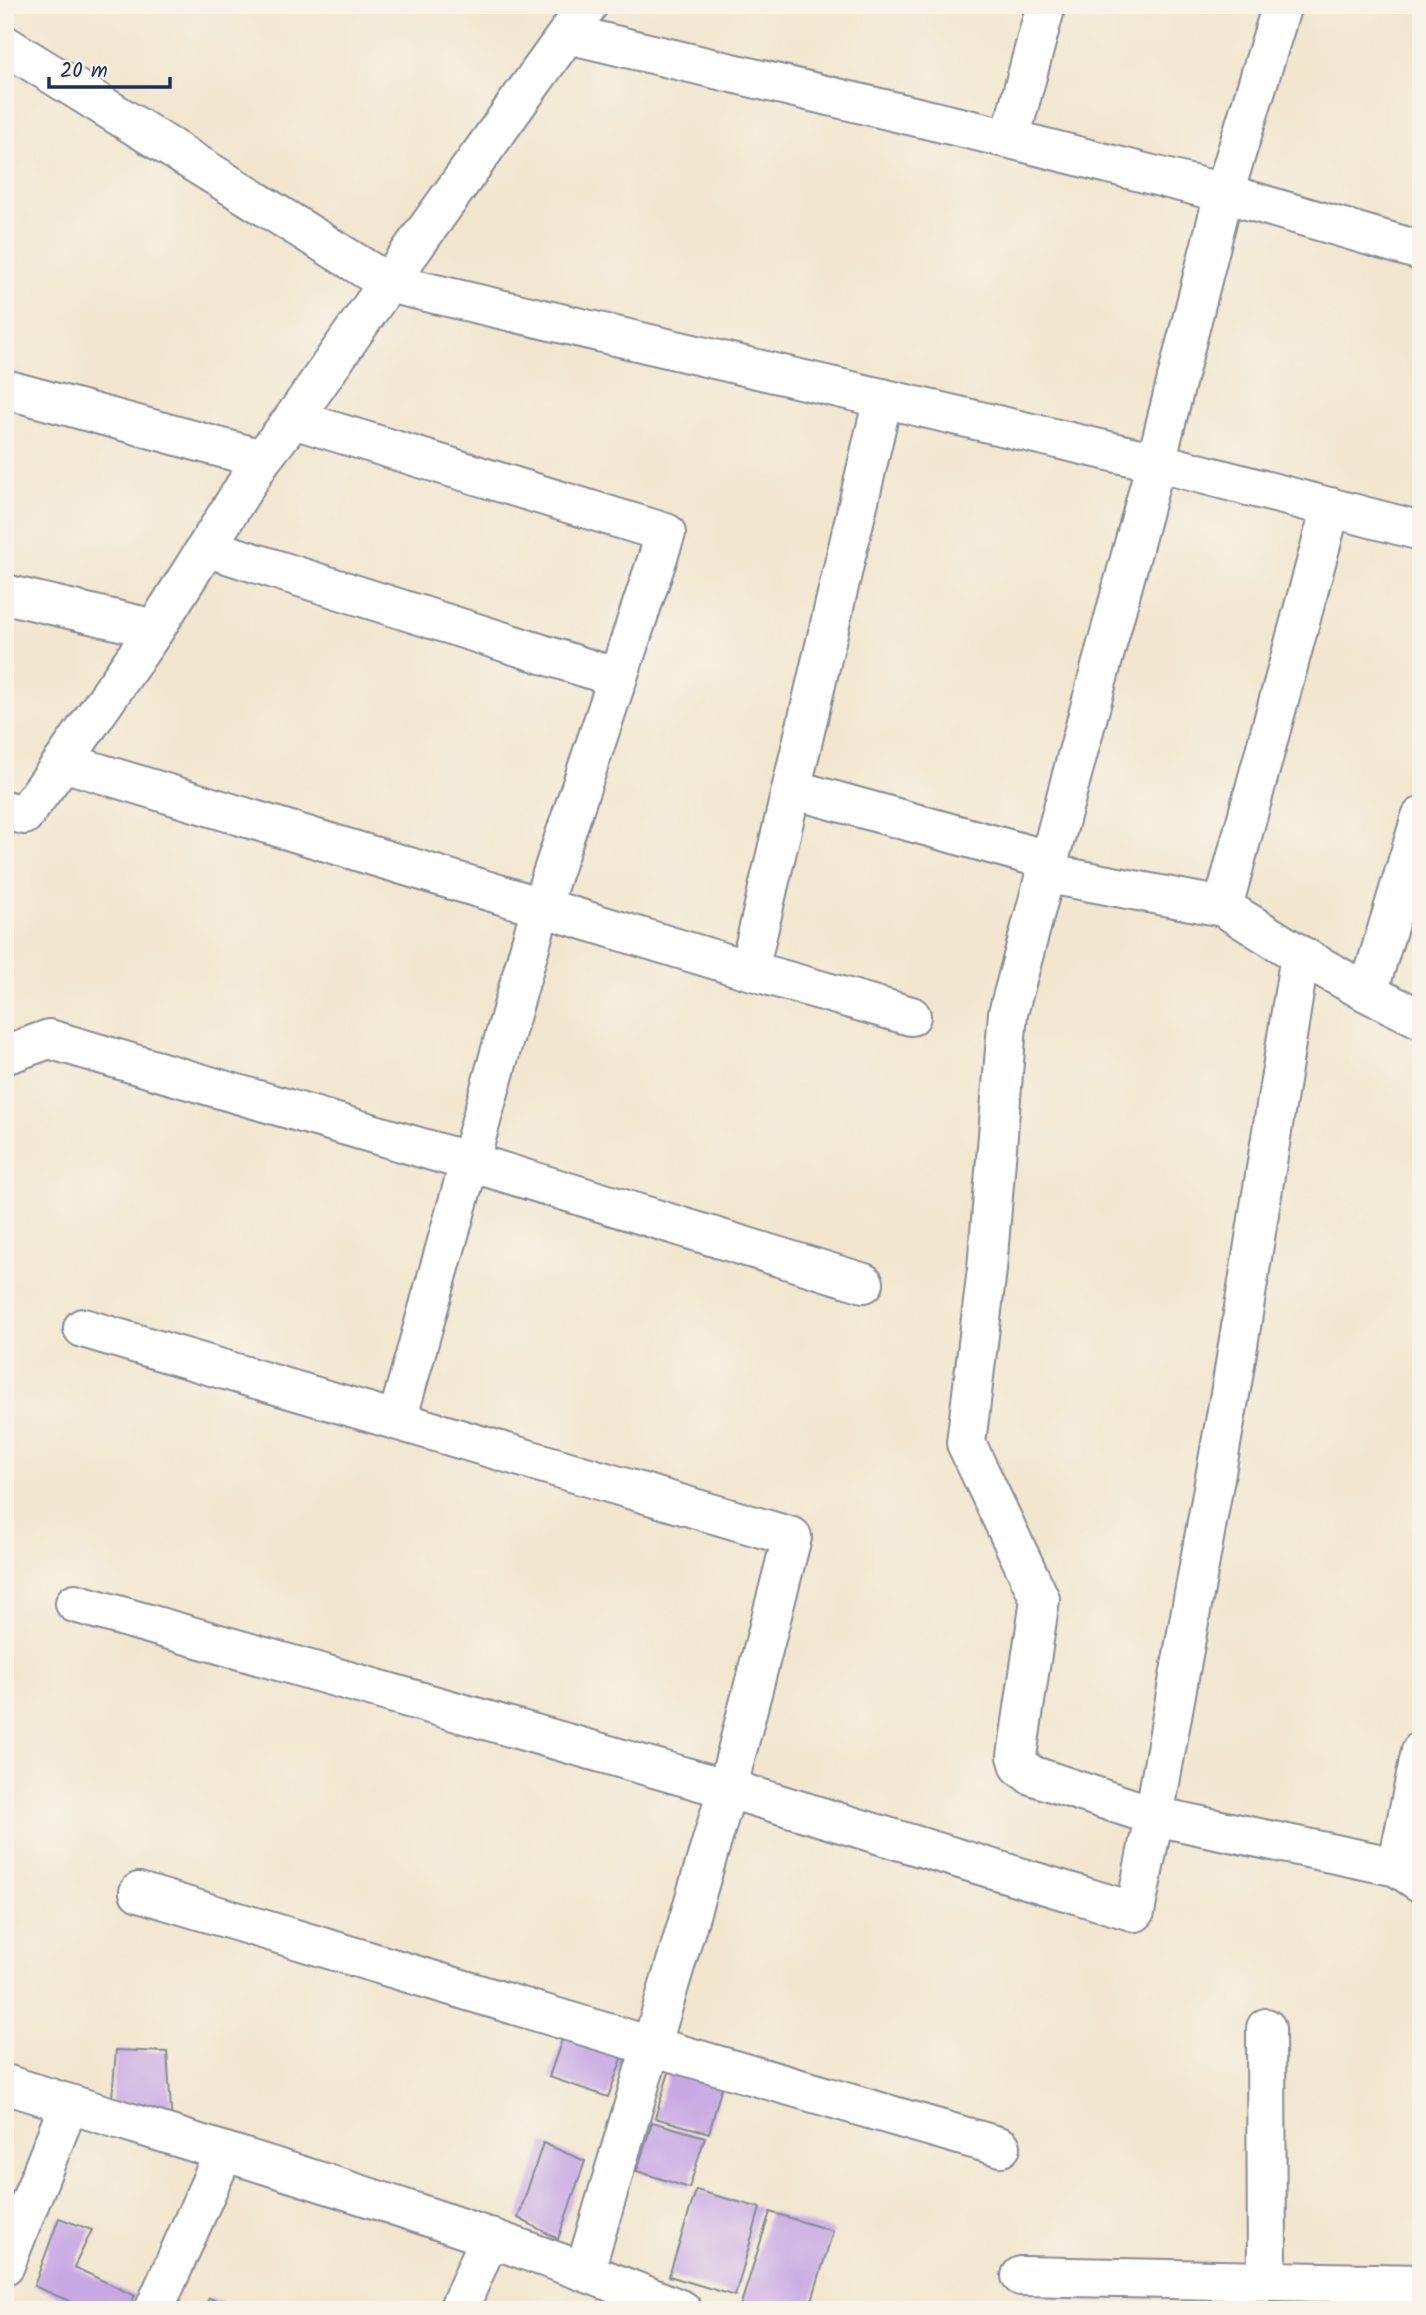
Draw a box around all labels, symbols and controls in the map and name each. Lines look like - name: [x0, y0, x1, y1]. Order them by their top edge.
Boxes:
- scale bar: [49, 46, 170, 90]
- text: 20 m: [60, 55, 108, 88]

